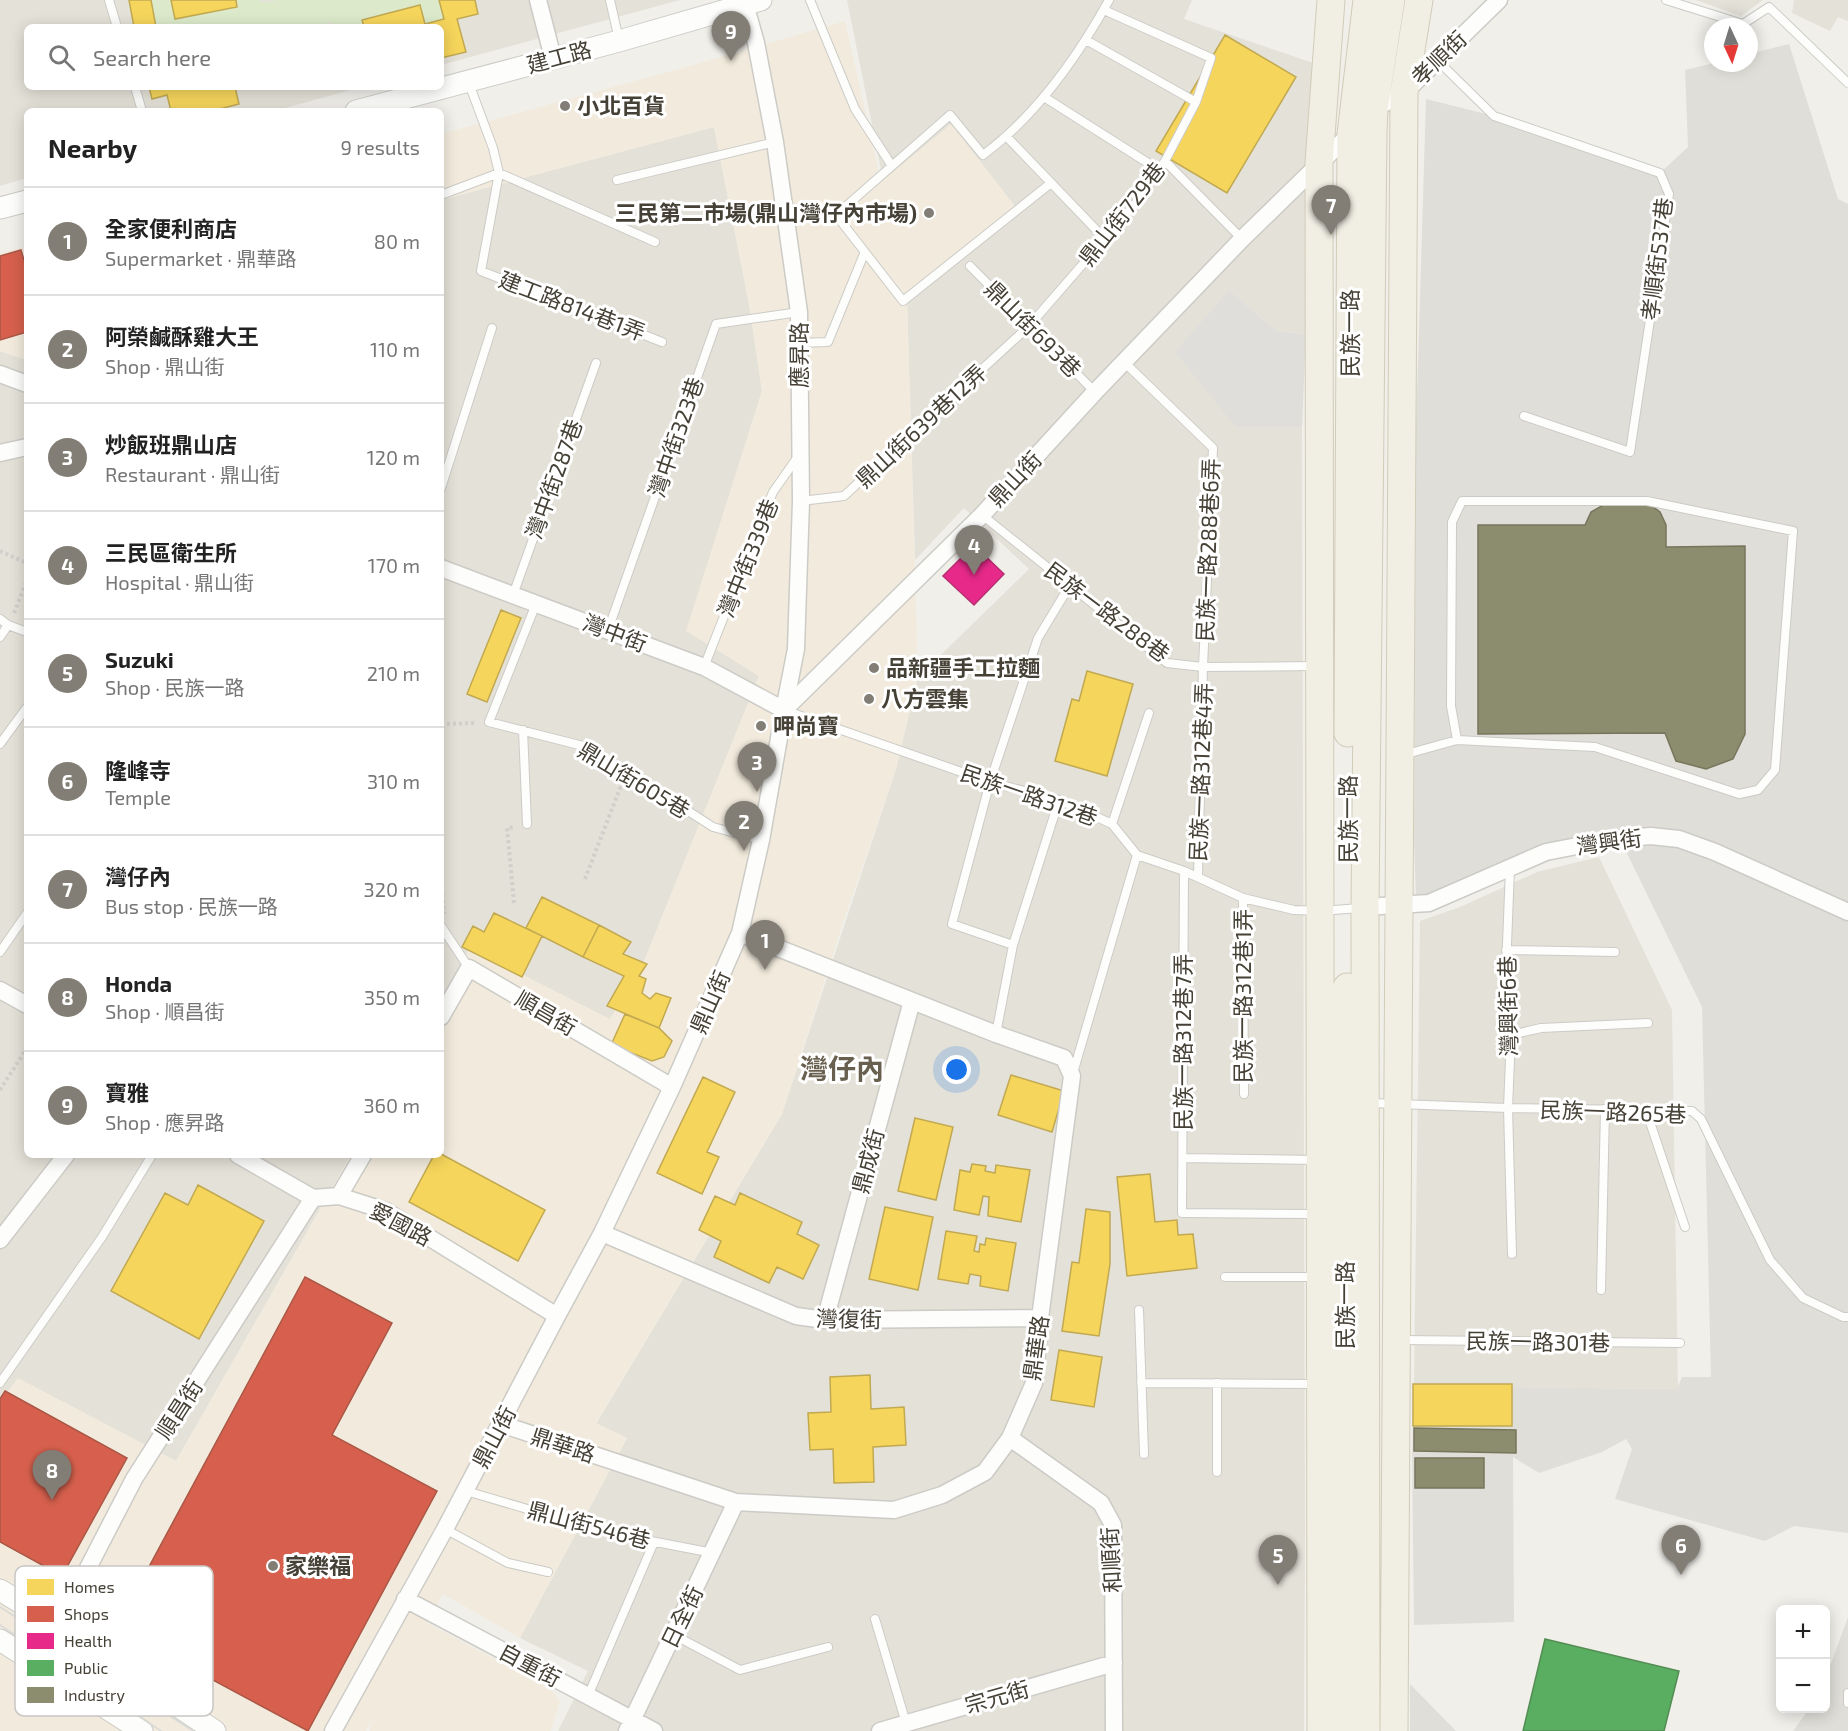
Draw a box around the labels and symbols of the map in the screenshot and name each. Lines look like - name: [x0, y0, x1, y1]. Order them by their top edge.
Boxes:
- pin: 9: [712, 11, 750, 61]
- north arrow: [1704, 18, 1758, 72]
- street label: 孝順街: [1406, 25, 1471, 90]
- street label: 建工路: [523, 35, 594, 77]
- place label: 小北百貨: [577, 92, 665, 118]
- marker: 小北百貨: [558, 99, 572, 113]
- street label: 鼎山街729巷: [1073, 156, 1170, 270]
- pin: 7: [1312, 186, 1350, 235]
- street label: 孝順街537巷: [1636, 196, 1676, 322]
- place label: 三民第二市場(鼎山灣仔內市場): [615, 199, 917, 225]
- marker: 三民第二市場(鼎山灣仔內市場): [922, 206, 936, 220]
- street label: 建工路814巷1弄: [496, 265, 649, 345]
- street label: 鼎山街693巷: [980, 275, 1087, 382]
- street label: 民族一路: [1336, 289, 1362, 377]
- street label: 應昇路: [785, 322, 811, 388]
- street label: 鼎山街639巷12弄: [850, 358, 991, 492]
- street label: 灣中街323巷: [642, 373, 708, 500]
- street label: 灣中街287巷: [519, 415, 587, 542]
- street label: 鼎山街: [982, 445, 1046, 511]
- street label: 民族一路288巷6弄: [1191, 458, 1223, 642]
- street label: 灣中街339巷: [712, 495, 783, 620]
- pin: 4: [954, 526, 994, 575]
- street label: 民族一路288巷: [1040, 556, 1175, 666]
- street label: 灣中街: [580, 608, 651, 656]
- place label: 品新疆手工拉麵: [886, 654, 1040, 680]
- marker: 品新疆手工拉麵: [867, 661, 881, 675]
- street label: 民族一路312巷4弄: [1184, 682, 1216, 862]
- place label: 八方雲集: [881, 685, 969, 711]
- marker: 八方雲集: [862, 692, 876, 706]
- place label: 呷尚寶: [773, 712, 839, 738]
- marker: 呷尚寶: [754, 719, 768, 733]
- street label: 鼎山街605巷: [574, 736, 695, 823]
- pin: 3: [738, 742, 777, 792]
- street label: 民族一路312巷: [957, 758, 1101, 830]
- street label: 民族一路: [1334, 775, 1360, 863]
- pin: 2: [724, 802, 764, 851]
- street label: 灣興街: [1574, 824, 1643, 858]
- street label: 民族一路312巷1弄: [1229, 909, 1255, 1083]
- pin: 1: [746, 920, 784, 970]
- street label: 民族一路312巷7弄: [1169, 954, 1195, 1130]
- street label: 灣興街6巷: [1493, 956, 1521, 1057]
- street label: 鼎山街: [684, 966, 734, 1037]
- street label: 順昌街: [511, 984, 582, 1040]
- district label: 灣仔內: [800, 1051, 884, 1085]
- your location: [942, 1055, 971, 1084]
- street label: 民族一路265巷: [1539, 1095, 1687, 1127]
- street label: 鼎成街: [846, 1125, 888, 1196]
- street label: 愛國路: [366, 1196, 437, 1250]
- street label: 民族一路: [1331, 1261, 1357, 1349]
- street label: 灣復街: [816, 1304, 882, 1332]
- street label: 鼎華路: [1018, 1313, 1052, 1382]
- street label: 民族一路301巷: [1466, 1327, 1610, 1355]
- street label: 順昌街: [149, 1374, 207, 1443]
- street label: 鼎山街: [466, 1401, 520, 1472]
- street label: 鼎華路: [528, 1421, 599, 1467]
- pin: 8: [32, 1450, 72, 1500]
- street label: 鼎山街546巷: [525, 1495, 653, 1553]
- street label: 和順街: [1095, 1526, 1125, 1594]
- pin: 6: [1662, 1526, 1700, 1575]
- pin: 5: [1258, 1536, 1298, 1585]
- place label: 家樂福: [285, 1552, 351, 1578]
- marker: 家樂福: [266, 1559, 280, 1573]
- legend: [15, 1566, 213, 1716]
- text: Homes: [64, 1577, 115, 1596]
- street label: 日全街: [655, 1581, 707, 1652]
- text: Shops: [64, 1604, 109, 1623]
- text: Health: [64, 1631, 112, 1650]
- street label: 自重街: [495, 1637, 566, 1691]
- text: Public: [64, 1658, 108, 1677]
- street label: 宗元街: [961, 1674, 1032, 1718]
- text: Industry: [64, 1685, 125, 1704]

